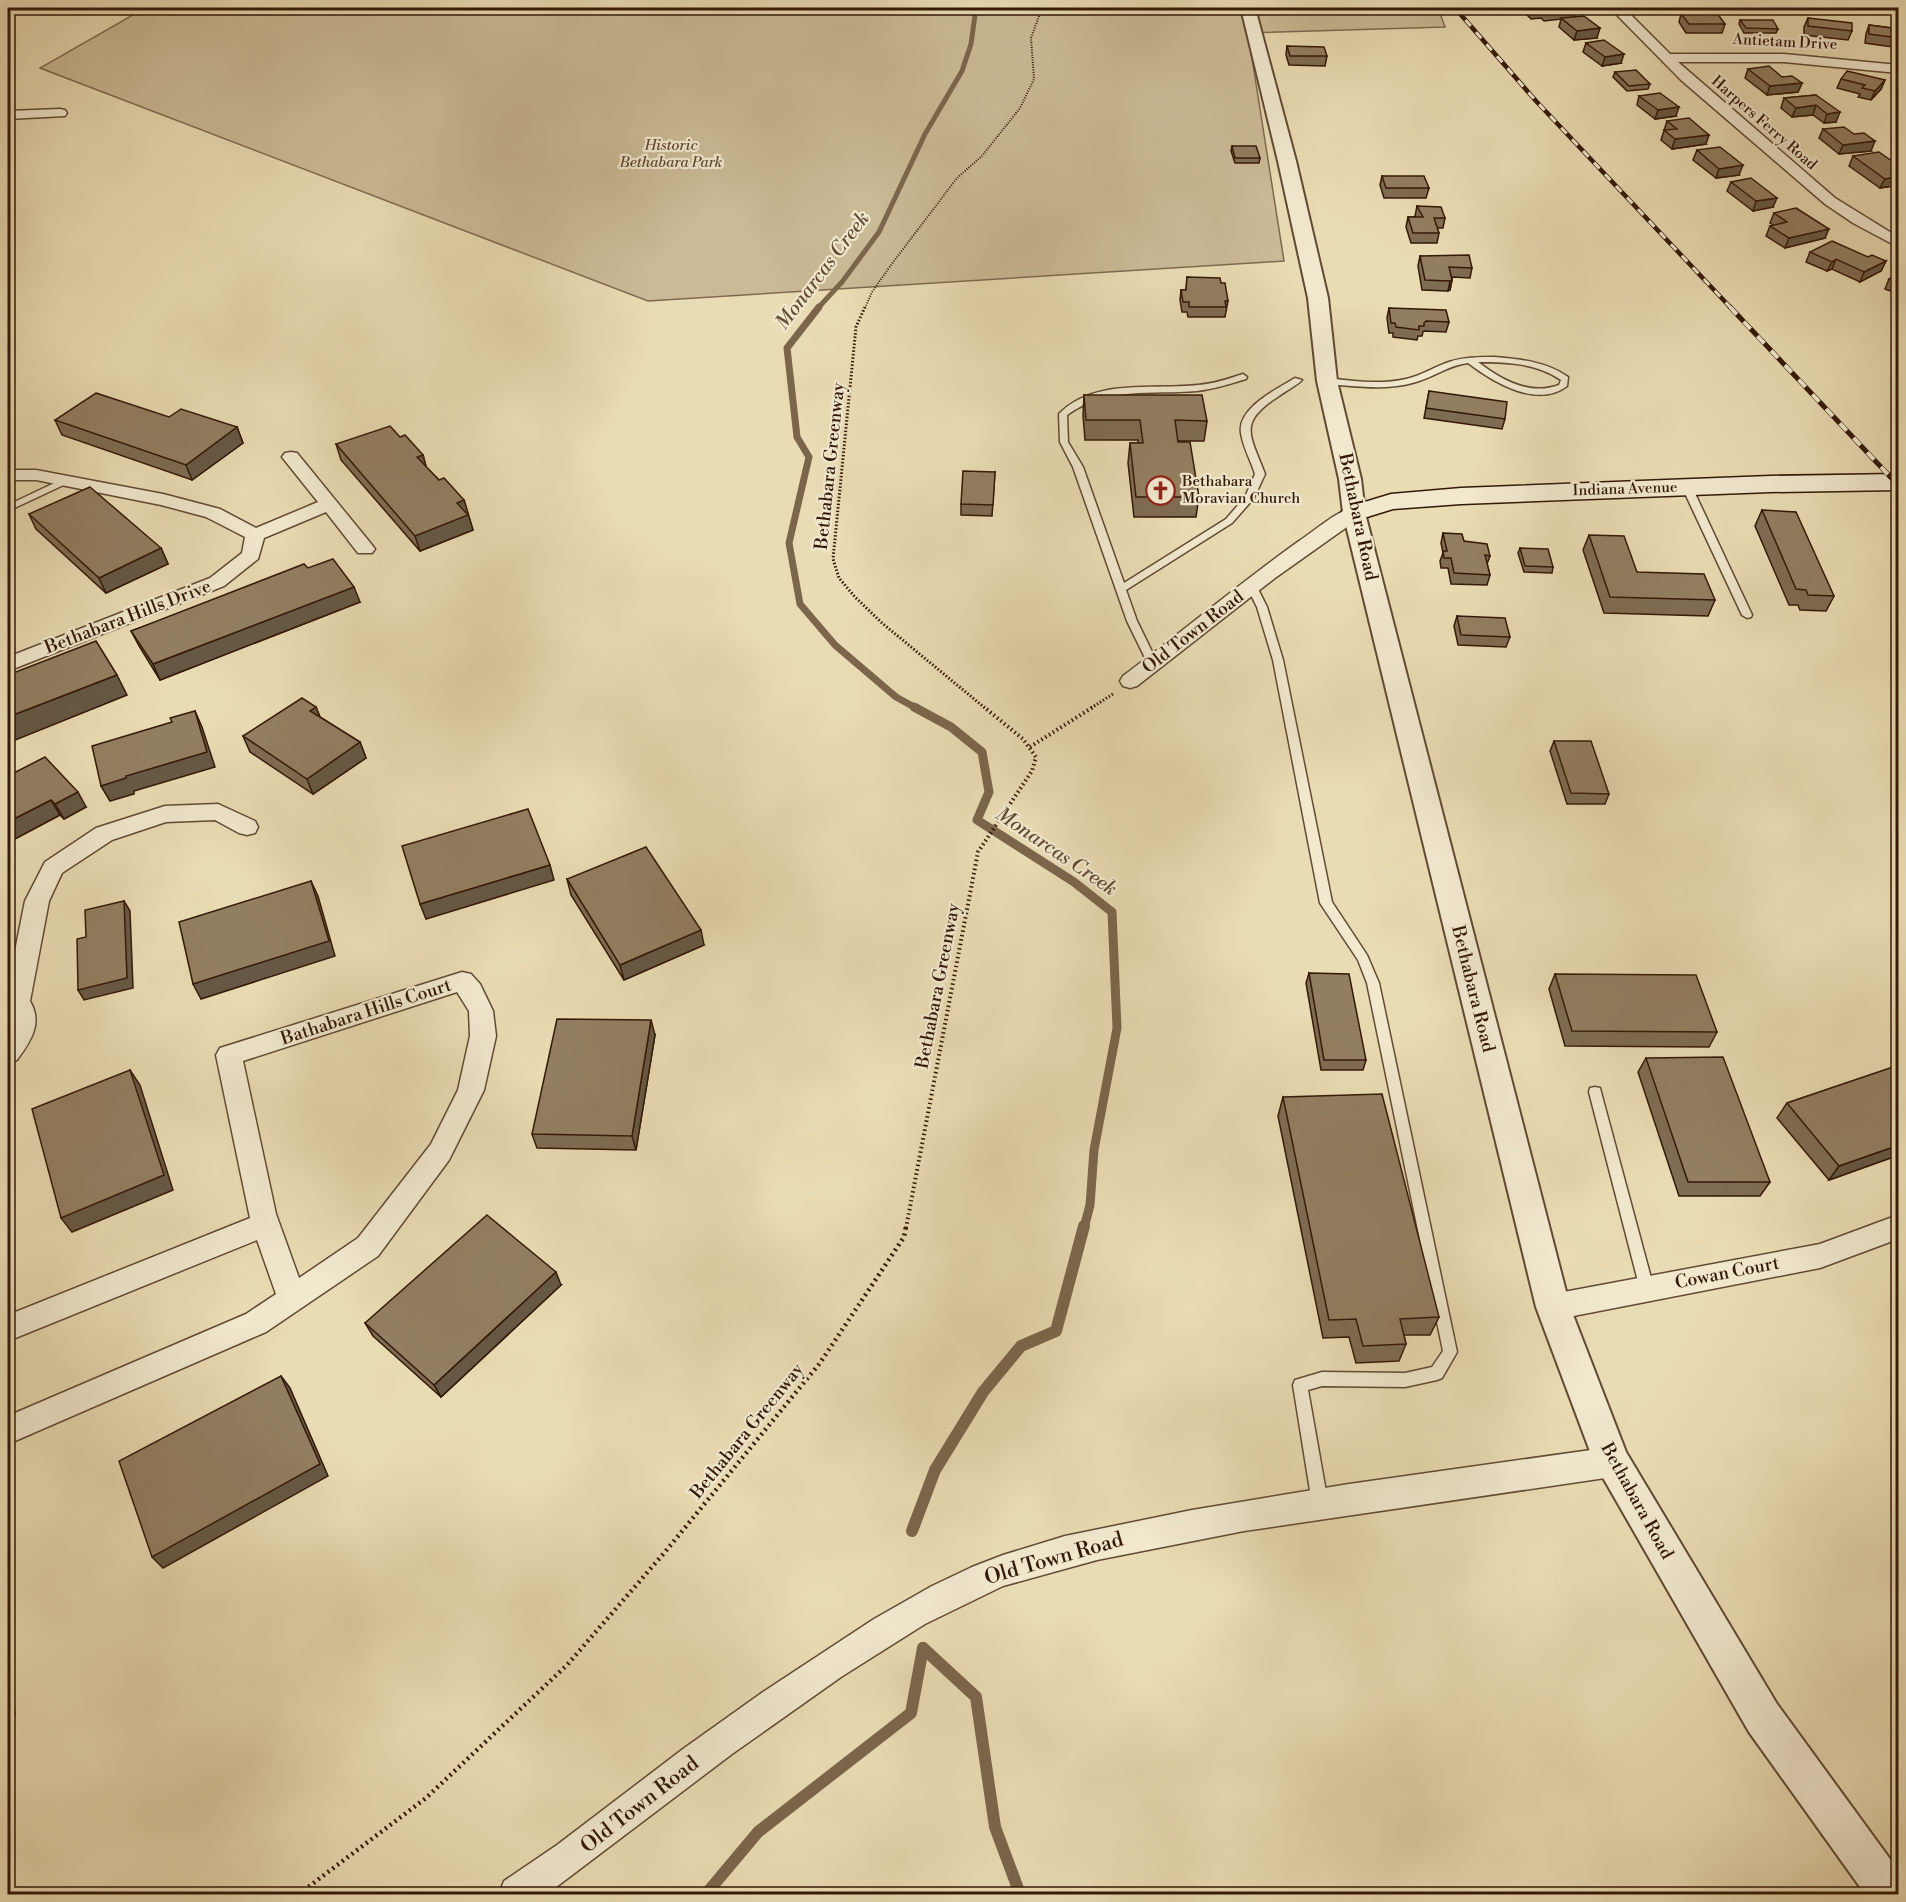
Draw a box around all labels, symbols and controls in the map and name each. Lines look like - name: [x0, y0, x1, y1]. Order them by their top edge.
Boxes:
- street label: Antietam Drive: [1731, 30, 1838, 54]
- street label: Harpers Ferry Road: [1707, 72, 1821, 175]
- park label: Historic Bethabara Park: [619, 136, 723, 172]
- water label: Monarcas Creek: [770, 207, 876, 335]
- street label: Bethabara Greenway: [810, 381, 850, 552]
- street label: Bethabara Road: [1333, 450, 1383, 584]
- place label: Bethabara Moravian Church: [1181, 472, 1300, 508]
- church icon: Bethabara Moravian Church: [1145, 474, 1177, 506]
- street label: Indiana Avenue: [1572, 478, 1678, 500]
- street label: Bethabara Hills Drive: [41, 575, 215, 660]
- street label: Old Town Road: [1138, 585, 1249, 679]
- water label: Monarcas Creek: [990, 802, 1122, 902]
- street label: Bethabara Greenway: [910, 901, 965, 1072]
- street label: Bethabara Road: [1446, 922, 1500, 1055]
- street label: Bathabara Hills Court: [277, 973, 455, 1051]
- street label: Cowan Court: [1673, 1252, 1782, 1294]
- street label: Bethabara Greenway: [685, 1358, 809, 1504]
- street label: Bethabara Road: [1595, 1438, 1679, 1564]
- street label: Old Town Road: [982, 1527, 1126, 1591]
- street label: Old Town Road: [576, 1751, 704, 1859]

